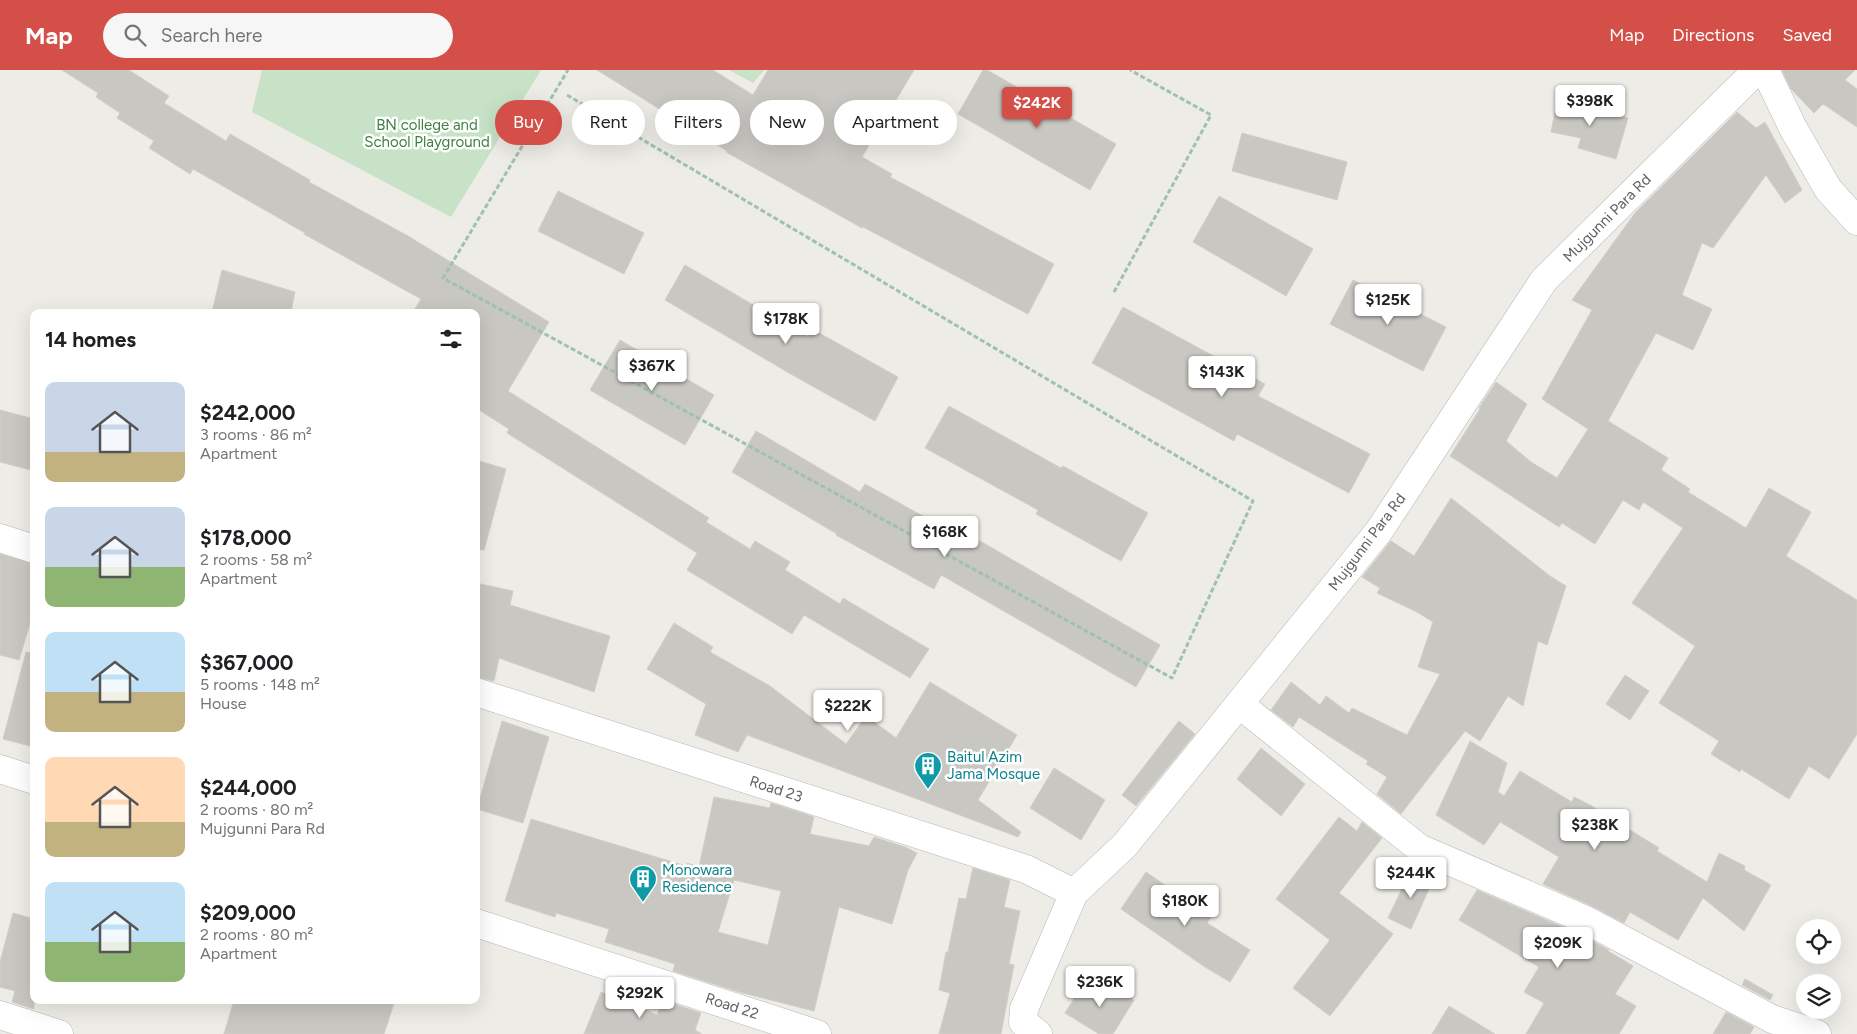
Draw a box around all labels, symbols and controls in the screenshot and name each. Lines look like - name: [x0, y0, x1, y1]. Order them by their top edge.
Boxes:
- search box: [103, 13, 453, 58]
- text: Map: [25, 21, 73, 50]
- icon: search: [121, 21, 149, 49]
- text: Search here: [161, 24, 262, 47]
- text: Map: [1609, 24, 1644, 46]
- text: Directions: [1672, 24, 1754, 46]
- text: Saved: [1782, 24, 1832, 46]
- pin: $398K: [1555, 85, 1625, 127]
- pin: $242K: [1002, 87, 1072, 129]
- text: $398K: [1566, 91, 1614, 110]
- text: $242K: [1013, 93, 1061, 112]
- chip: Buy: [495, 100, 562, 145]
- chip: Rent: [572, 100, 645, 145]
- chip: Filters: [655, 100, 740, 145]
- chip: New: [750, 100, 824, 145]
- chip: Apartment: [834, 100, 957, 145]
- park label: BN college and School Playground: [364, 116, 490, 151]
- street label: Mujgunni Para Rd: [1559, 170, 1655, 266]
- pin: $125K: [1353, 284, 1423, 326]
- text: $125K: [1366, 290, 1410, 309]
- pin: $178K: [751, 302, 821, 345]
- text: $178K: [764, 309, 808, 328]
- icon: filters: [437, 325, 465, 353]
- text: 14 homes: [45, 327, 136, 352]
- pin: $367K: [617, 350, 687, 392]
- text: $367K: [629, 356, 675, 375]
- pin: $143K: [1187, 356, 1257, 398]
- text: $143K: [1199, 362, 1245, 381]
- text: $242,000: [200, 400, 295, 425]
- icon: home: [85, 402, 145, 462]
- text: 3 rooms · 86 m²: [200, 425, 312, 444]
- text: Apartment: [200, 444, 277, 463]
- street label: Mujgunni Para Rd: [1325, 490, 1409, 594]
- pin: $168K: [910, 516, 980, 558]
- text: $168K: [922, 522, 968, 541]
- text: $178,000: [200, 525, 291, 550]
- icon: home: [85, 527, 145, 587]
- text: 2 rooms · 58 m²: [200, 550, 312, 569]
- text: Apartment: [200, 569, 277, 588]
- text: $367,000: [200, 650, 293, 675]
- icon: home: [85, 652, 145, 712]
- text: 5 rooms · 148 m²: [200, 675, 320, 694]
- pin: $222K: [813, 690, 883, 732]
- text: House: [200, 694, 246, 713]
- text: $222K: [824, 696, 872, 715]
- place label: Baitul Azim Jama Mosque: [947, 748, 1040, 783]
- building icon: Baitul Azim Jama Mosque: [913, 751, 943, 790]
- street label: Road 23: [747, 772, 805, 806]
- text: $244,000: [200, 775, 297, 800]
- icon: home: [85, 777, 145, 837]
- text: 2 rooms · 80 m²: [200, 800, 313, 819]
- pin: $238K: [1560, 808, 1630, 851]
- text: $238K: [1571, 815, 1619, 834]
- text: Mujgunni Para Rd: [200, 819, 325, 838]
- pin: $244K: [1376, 856, 1446, 899]
- place label: Monowara Residence: [662, 861, 732, 896]
- text: $244K: [1386, 863, 1436, 882]
- building icon: Monowara Residence: [628, 864, 658, 903]
- pin: $180K: [1150, 884, 1220, 927]
- text: $180K: [1162, 891, 1208, 910]
- text: $209,000: [200, 900, 296, 925]
- icon: home: [85, 902, 145, 962]
- map controls: [1796, 919, 1841, 1019]
- button: locate: [1796, 919, 1841, 964]
- text: 2 rooms · 80 m²: [200, 925, 313, 944]
- pin: $209K: [1523, 926, 1593, 969]
- text: $209K: [1534, 933, 1582, 952]
- text: Apartment: [200, 944, 277, 963]
- pin: $236K: [1065, 966, 1135, 1008]
- text: $236K: [1077, 972, 1123, 991]
- button: layers: [1796, 974, 1841, 1019]
- pin: $292K: [605, 976, 675, 1019]
- text: $292K: [616, 983, 664, 1002]
- street label: Road 22: [703, 989, 761, 1023]

